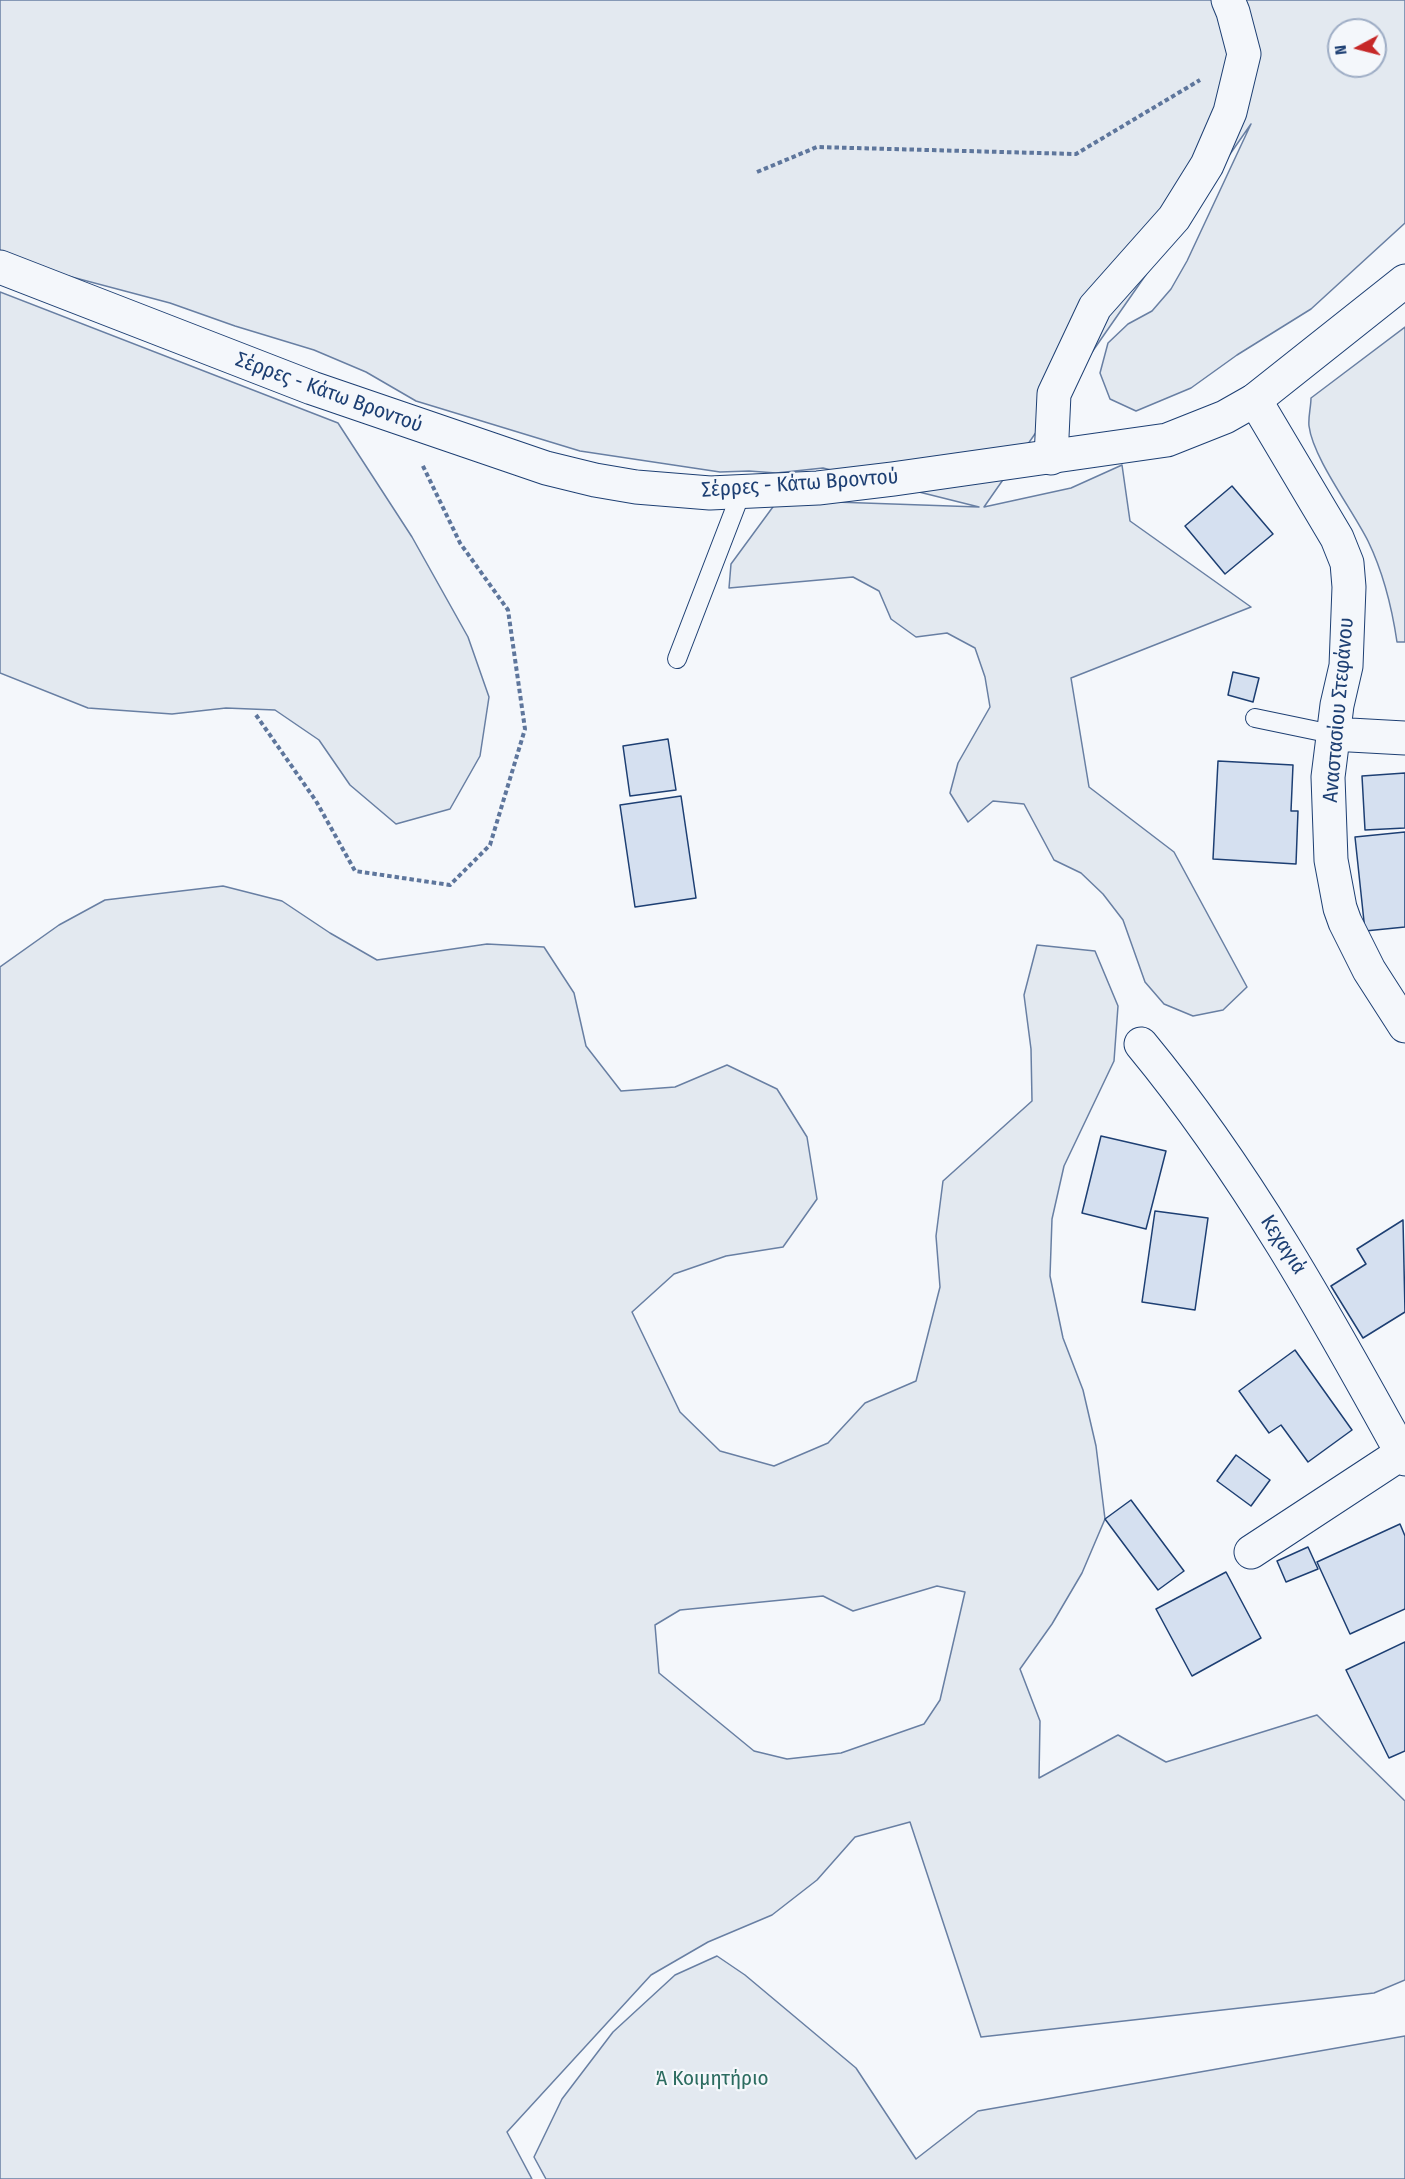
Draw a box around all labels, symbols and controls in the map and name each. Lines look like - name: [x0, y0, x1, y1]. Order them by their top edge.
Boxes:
- north arrow: [1327, 18, 1387, 78]
- text: N: [1331, 44, 1351, 56]
- street label: Σέρρες - Κάτω Βροντού: [232, 347, 426, 439]
- street label: Σέρρες - Κάτω Βροντού: [701, 465, 899, 503]
- street label: Αναστασίου Στεφάνου: [1318, 616, 1360, 804]
- street label: Κεχαγιά: [1255, 1211, 1311, 1279]
- park label: Ά Κοιμητήριο: [655, 2066, 769, 2092]

